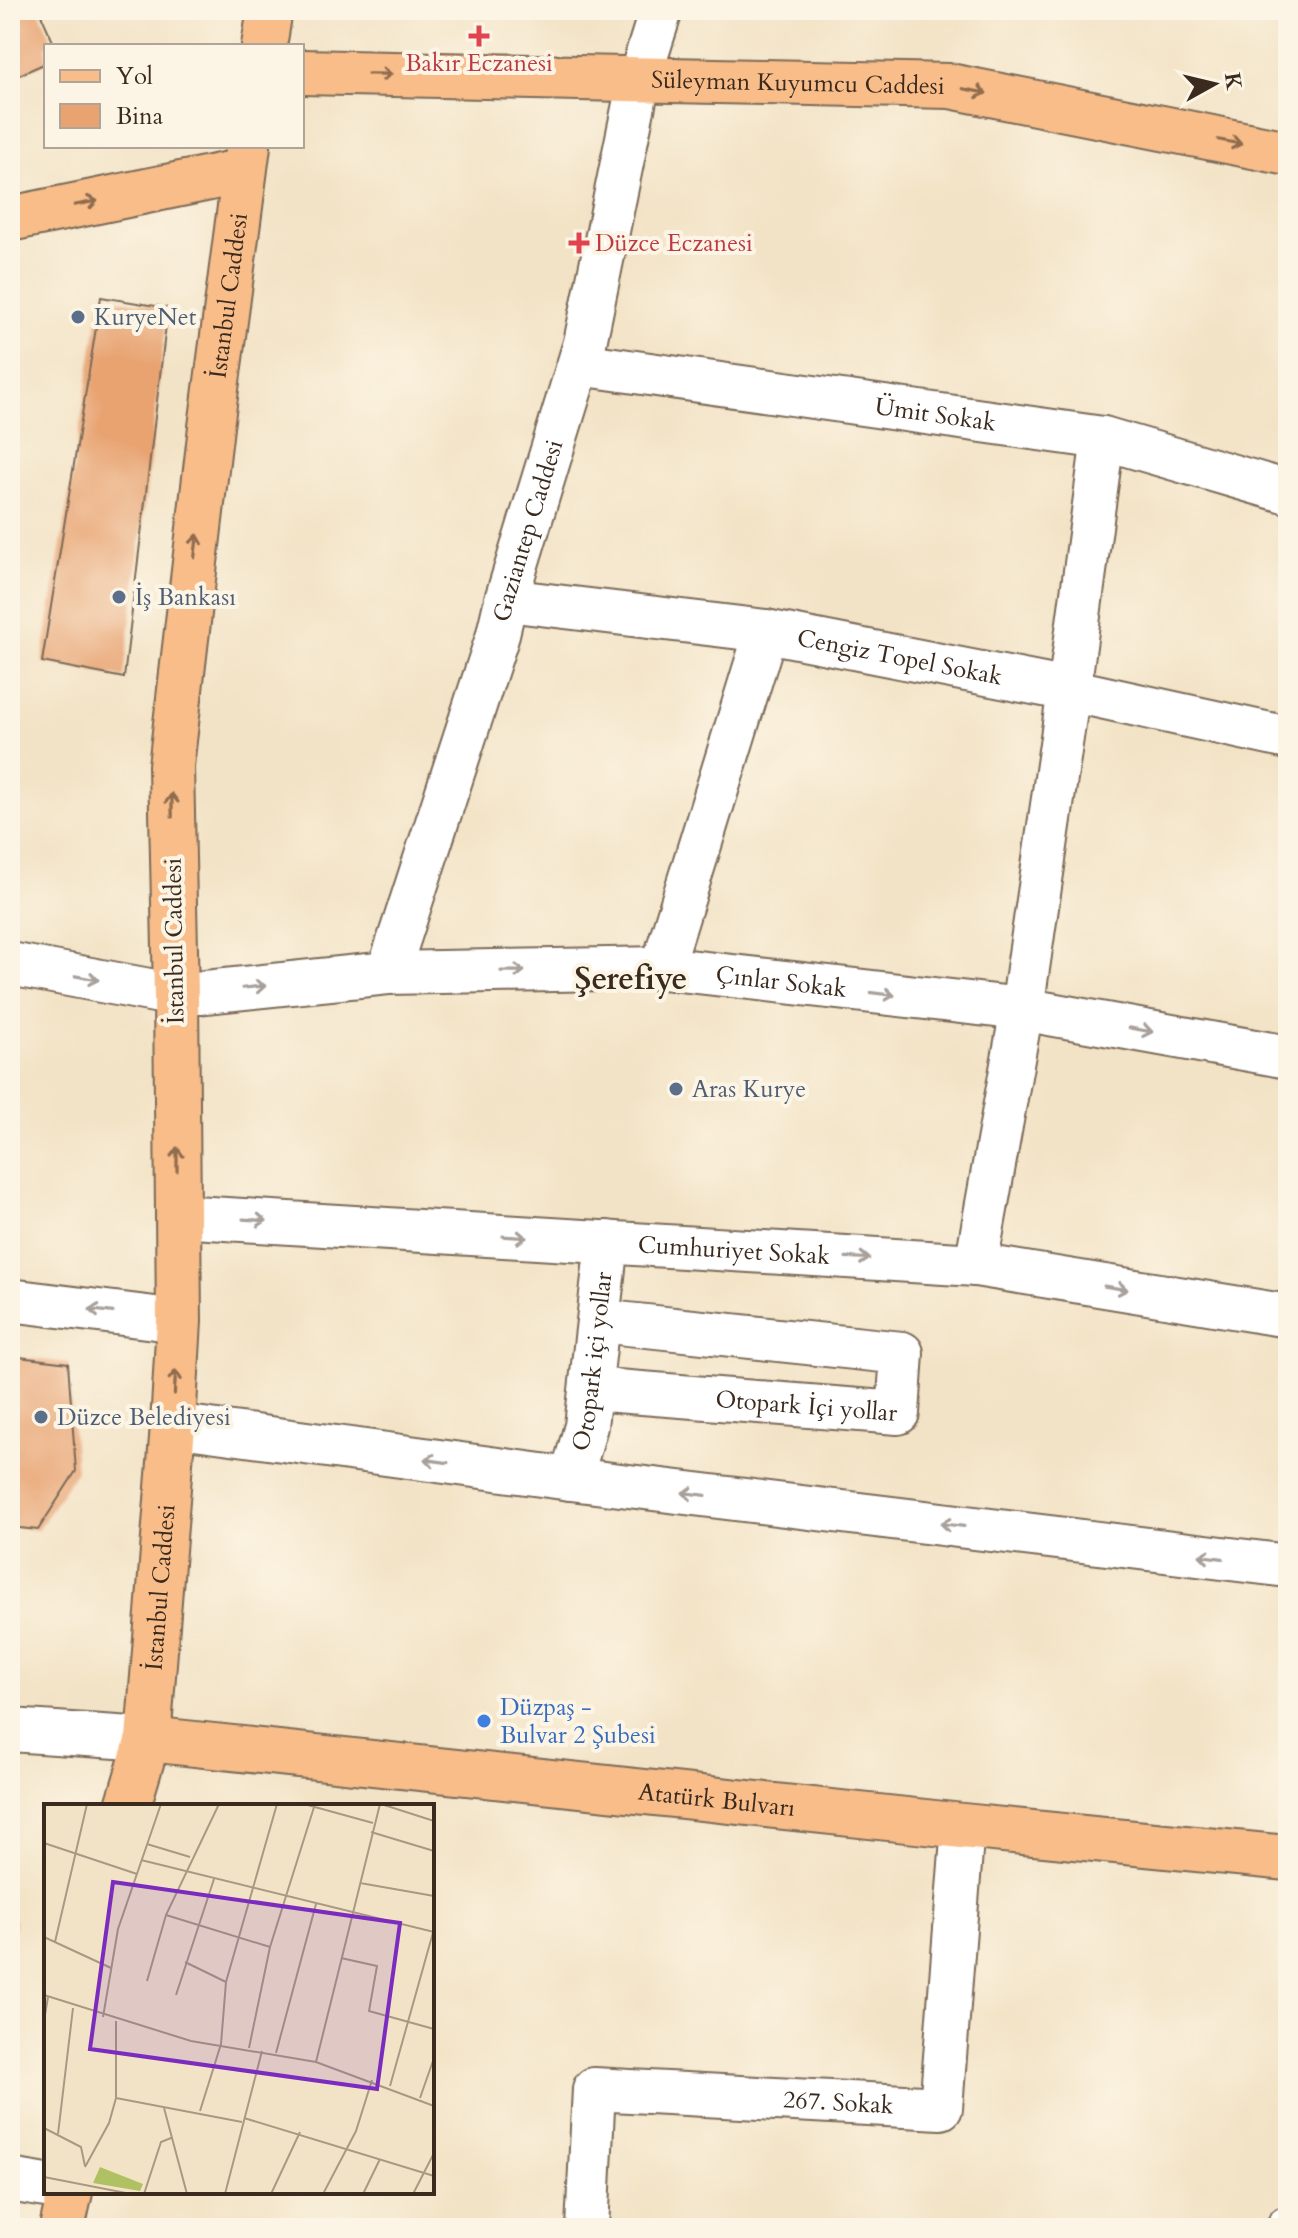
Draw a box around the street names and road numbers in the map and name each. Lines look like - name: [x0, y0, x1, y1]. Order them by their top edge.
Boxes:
- street label: Süleyman Kuyumcu Caddesi: [651, 64, 945, 103]
- street label: İstanbul Caddesi: [202, 211, 256, 380]
- street label: Ümit Sokak: [873, 390, 998, 440]
- street label: Gaziantep Caddesi: [485, 435, 571, 625]
- street label: Cengiz Topel Sokak: [794, 621, 1005, 694]
- street label: İstanbul Caddesi: [157, 857, 192, 1024]
- street label: Çınlar Sokak: [714, 958, 848, 1006]
- street label: Cumhuriyet Sokak: [637, 1228, 831, 1273]
- street label: Otopark içi yollar: [564, 1270, 621, 1455]
- street label: Otopark İçi yollar: [714, 1383, 899, 1430]
- street label: İstanbul Caddesi: [138, 1503, 184, 1672]
- street label: Atatürk Bulvarı: [637, 1775, 797, 1825]
- street label: 267. Sokak: [782, 2083, 895, 2122]

